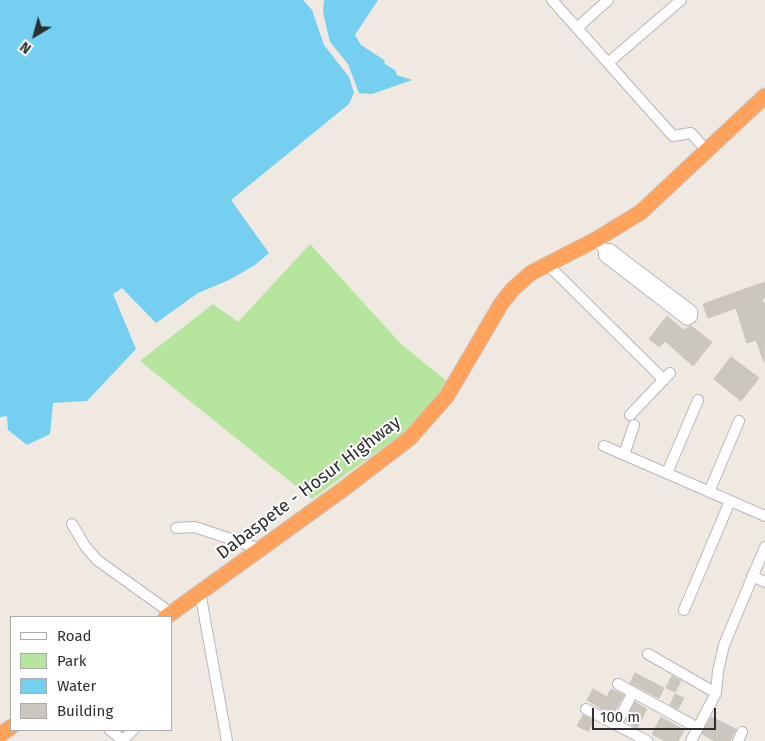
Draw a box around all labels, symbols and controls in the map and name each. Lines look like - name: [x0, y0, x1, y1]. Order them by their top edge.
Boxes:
- north arrow: [10, 10, 60, 60]
- text: N: [17, 38, 35, 57]
- street label: Dabaspete - Hosur Highway: [213, 412, 405, 564]
- legend: [10, 616, 172, 731]
- text: Road: [57, 627, 92, 645]
- text: Park: [57, 652, 87, 670]
- text: Water: [57, 677, 96, 695]
- scale bar: [595, 698, 719, 730]
- text: Building: [57, 702, 113, 720]
- text: 100 m: [600, 708, 640, 726]

